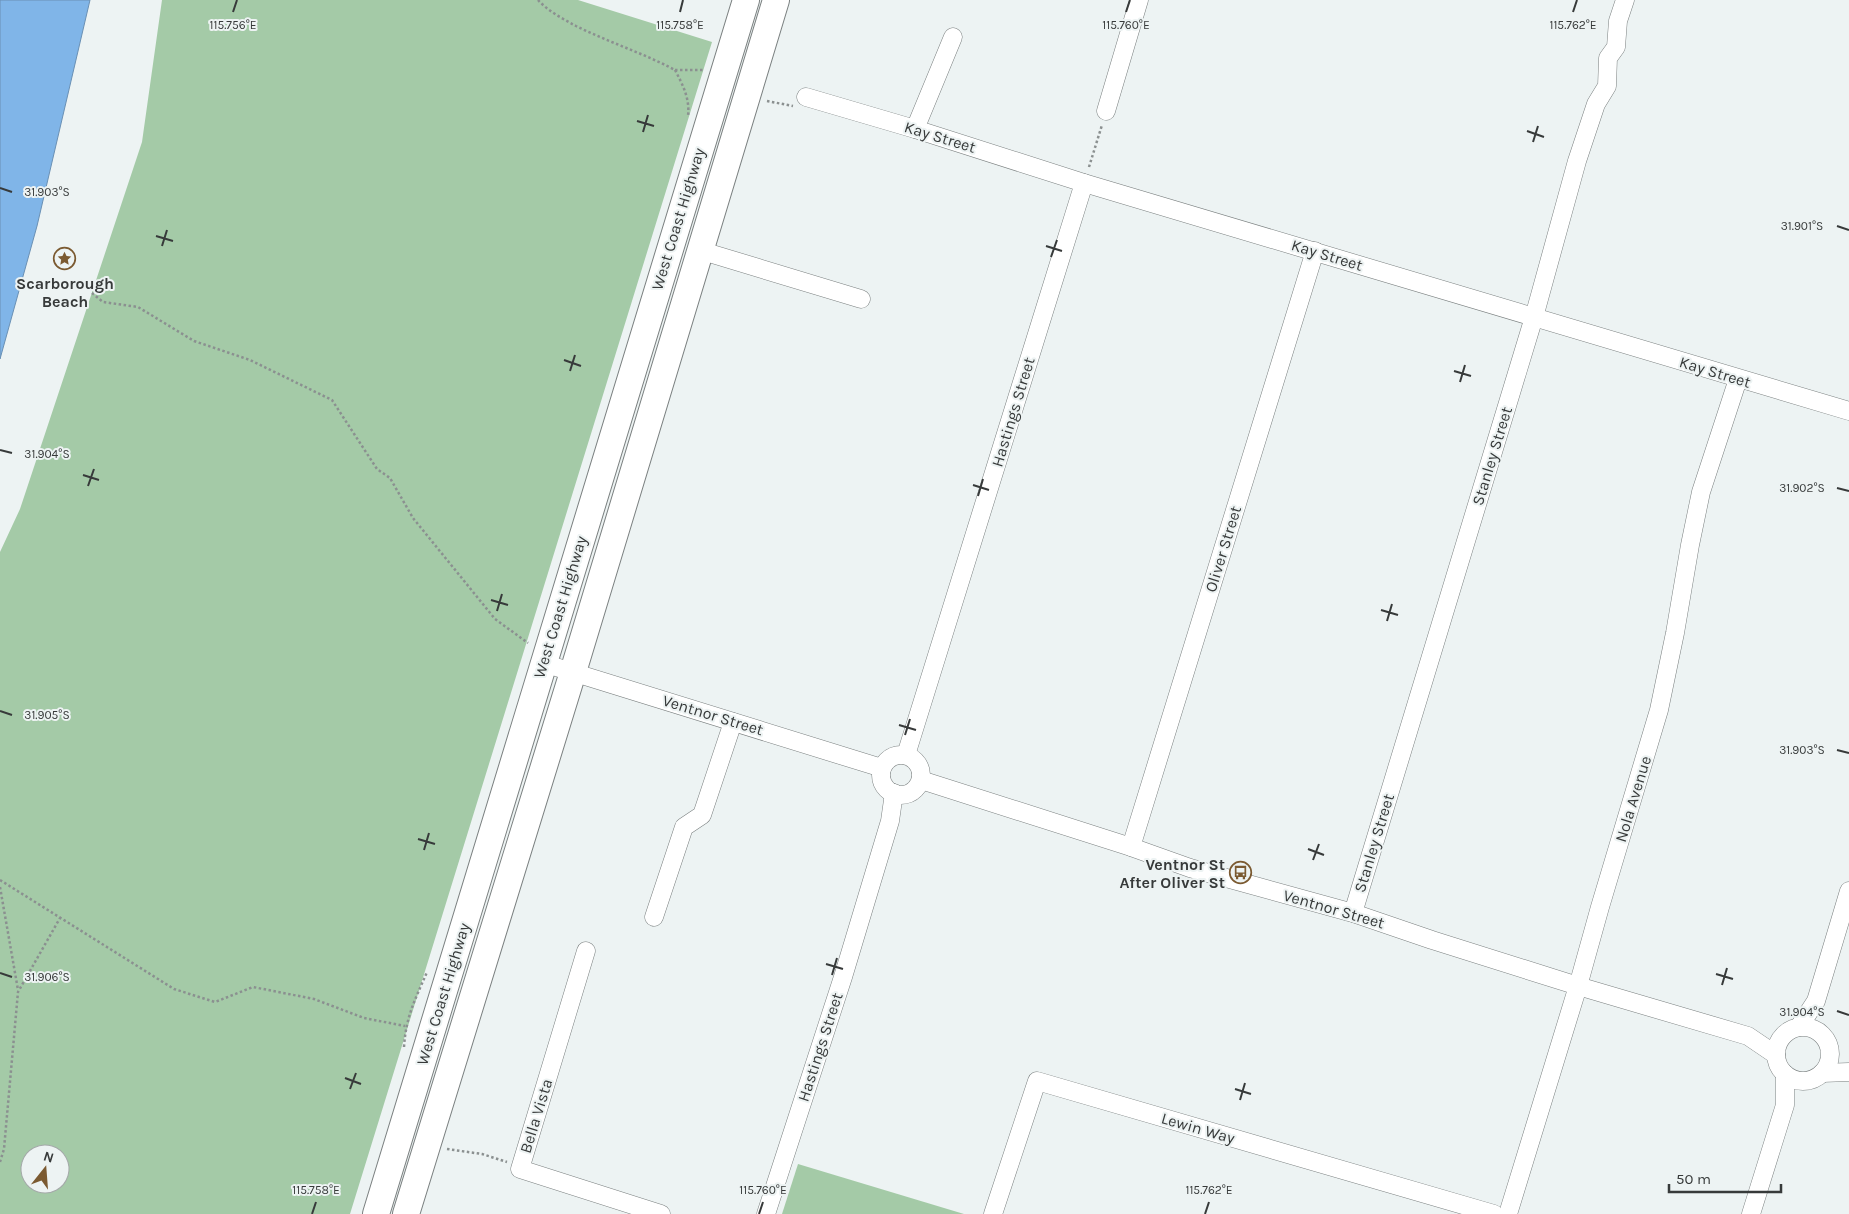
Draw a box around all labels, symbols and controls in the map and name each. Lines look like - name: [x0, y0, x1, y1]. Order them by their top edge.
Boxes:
- text: 115.756°E: [210, 18, 256, 32]
- text: 115.758°E: [656, 18, 704, 32]
- text: 115.760°E: [1102, 18, 1150, 32]
- text: 115.762°E: [1549, 18, 1597, 32]
- street label: Kay Street: [902, 117, 978, 157]
- street label: West Coast Highway: [647, 145, 709, 292]
- text: 31.903°S: [24, 185, 70, 199]
- text: 31.901°S: [1781, 219, 1823, 233]
- street label: Kay Street: [1289, 235, 1365, 275]
- place icon: Scarborough Beach: [53, 247, 77, 271]
- place label: Scarborough Beach: [16, 274, 114, 311]
- street label: Kay Street: [1677, 352, 1753, 392]
- street label: Hastings Street: [987, 355, 1039, 469]
- street label: Stanley Street: [1468, 404, 1516, 508]
- text: 31.904°S: [24, 447, 70, 461]
- text: 31.902°S: [1779, 481, 1825, 495]
- street label: Oliver Street: [1201, 504, 1245, 594]
- street label: West Coast Highway: [529, 533, 591, 680]
- street label: Ventnor Street: [660, 691, 766, 739]
- text: 31.905°S: [24, 708, 70, 722]
- text: 31.903°S: [1779, 743, 1825, 757]
- street label: Nola Avenue: [1611, 753, 1655, 845]
- street label: Stanley Street: [1350, 791, 1398, 895]
- place label: Ventnor St After Oliver St: [1120, 855, 1225, 892]
- bus stop icon: Ventnor St After Oliver St: [1229, 861, 1253, 885]
- street label: Ventnor Street: [1281, 885, 1387, 933]
- street label: West Coast Highway: [412, 920, 474, 1067]
- text: 31.906°S: [24, 970, 70, 984]
- street label: Hastings Street: [793, 990, 847, 1104]
- text: 31.904°S: [1779, 1005, 1825, 1019]
- street label: Bella Vista: [516, 1077, 556, 1155]
- street label: Lewin Way: [1159, 1108, 1237, 1148]
- north arrow: [20, 1144, 70, 1194]
- text: N: [41, 1147, 56, 1167]
- scale bar: [1669, 1162, 1782, 1194]
- text: 50 m: [1676, 1170, 1711, 1188]
- text: 115.758°E: [292, 1183, 340, 1197]
- text: 115.760°E: [739, 1183, 787, 1197]
- text: 115.762°E: [1185, 1183, 1233, 1197]

